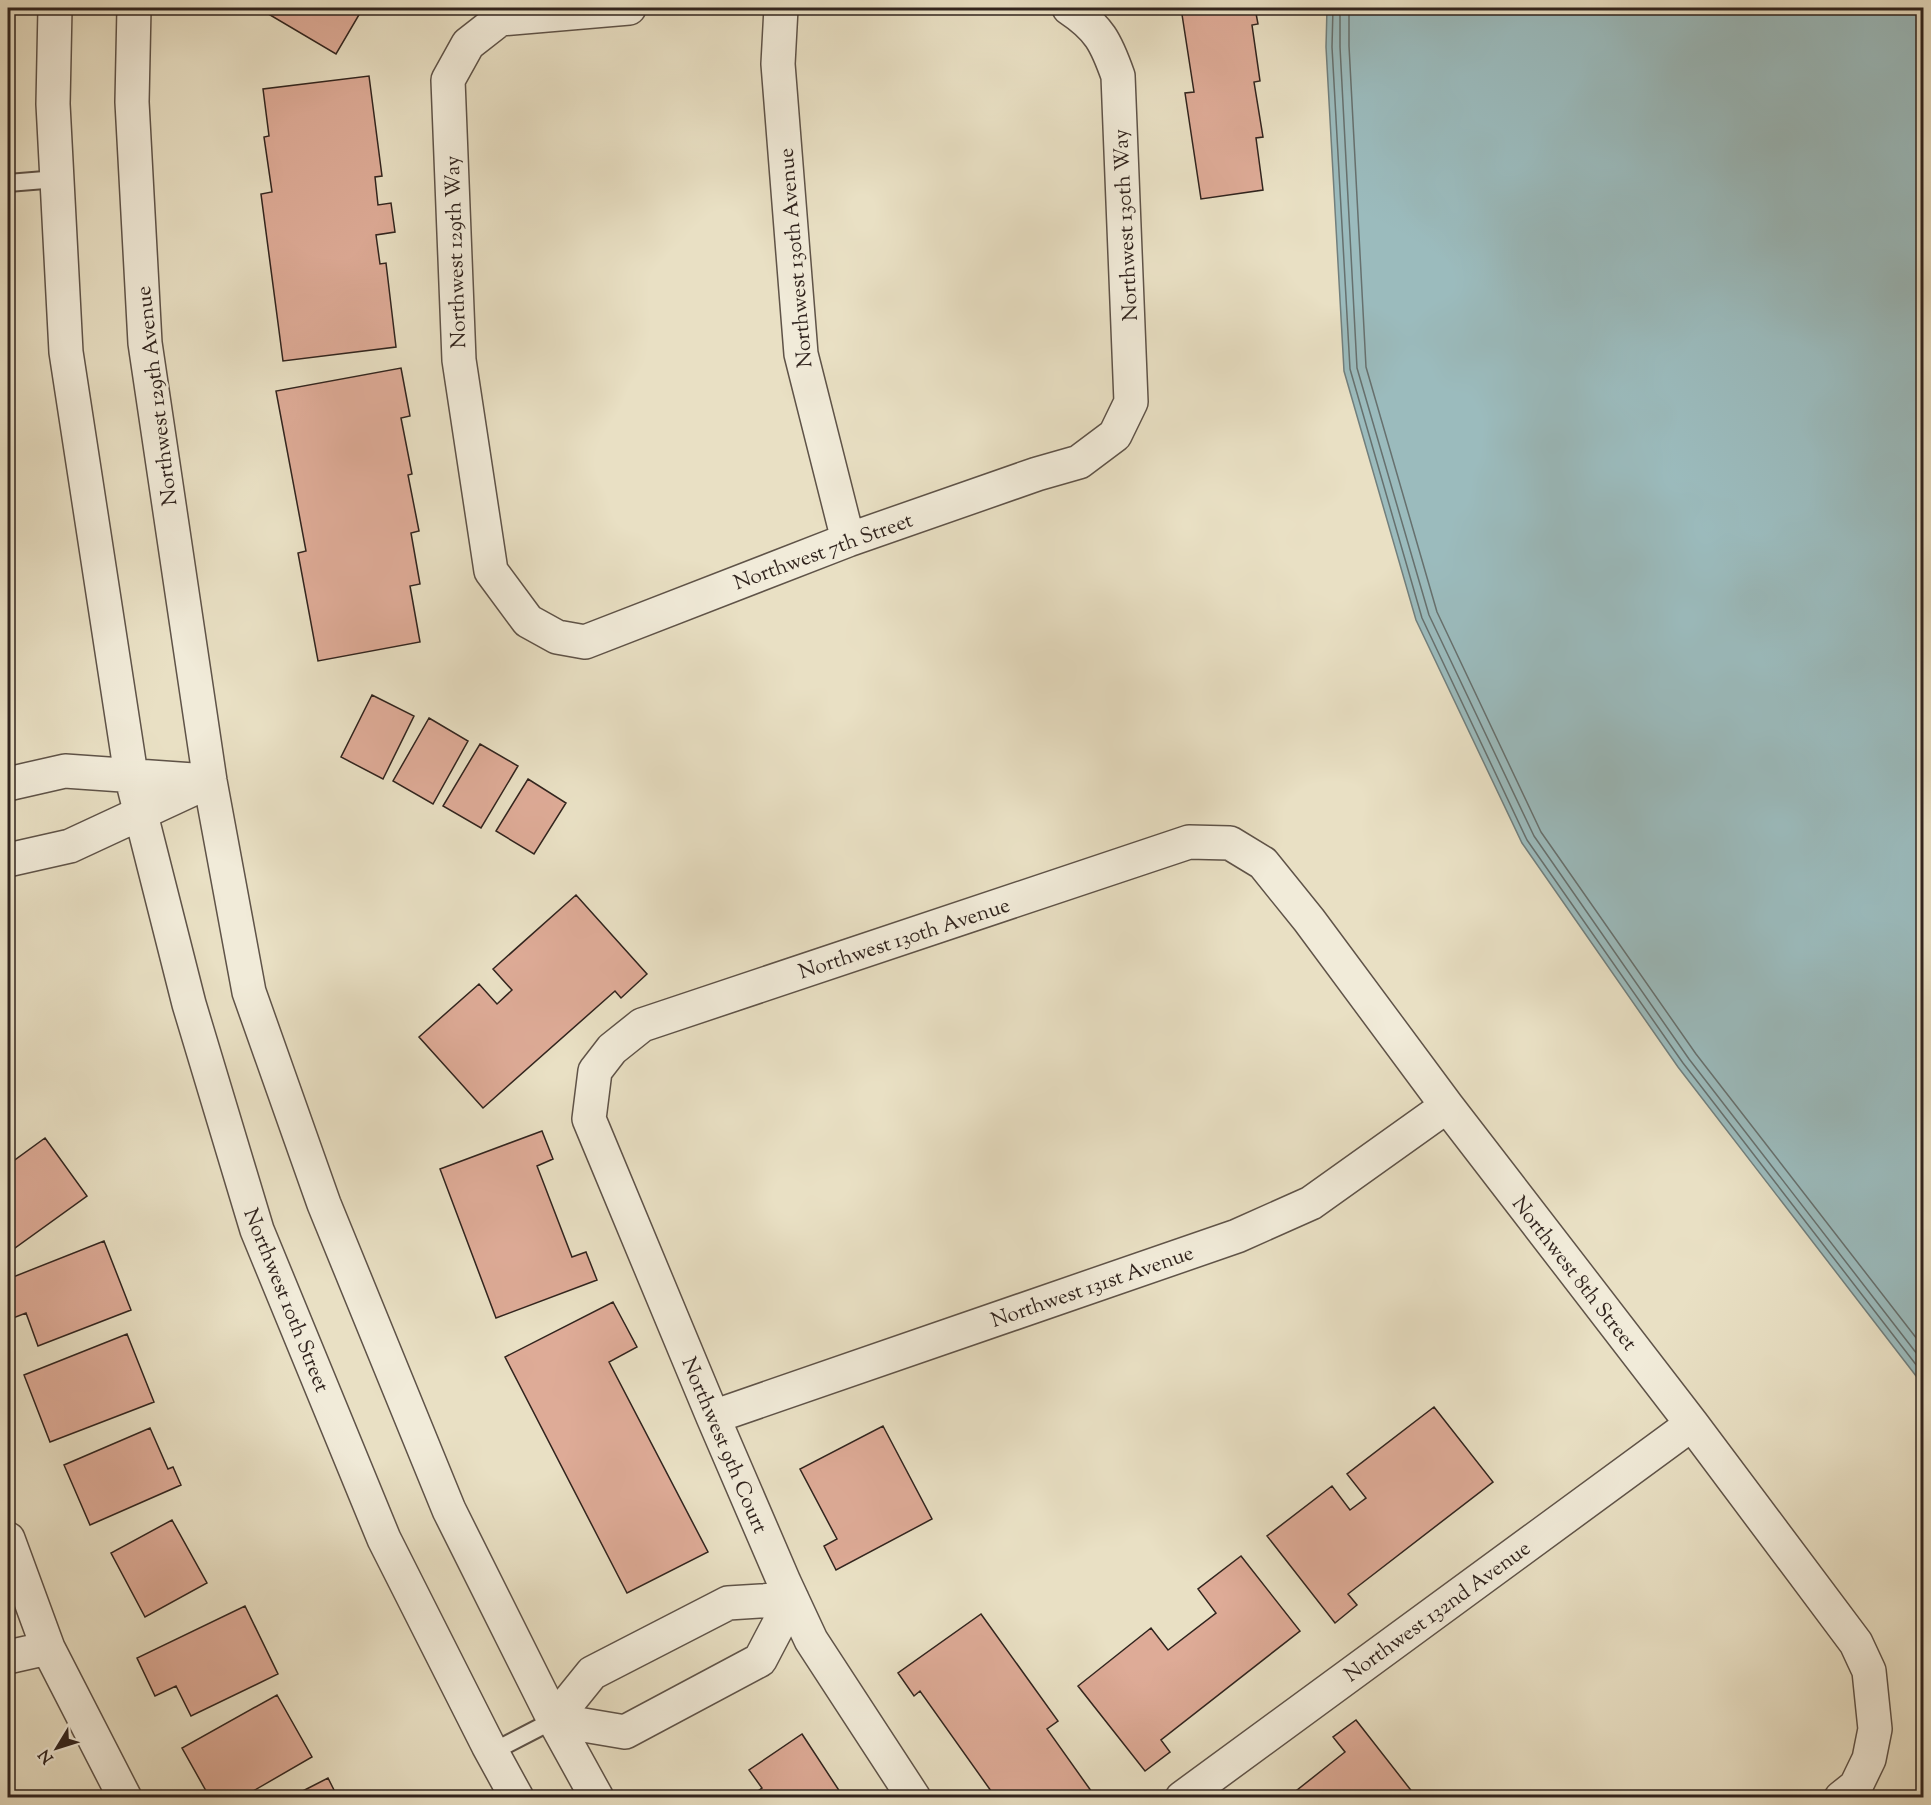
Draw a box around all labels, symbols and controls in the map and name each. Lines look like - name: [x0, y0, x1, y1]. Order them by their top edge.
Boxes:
- street label: Northwest 130th Way: [1107, 128, 1147, 322]
- street label: Northwest 130th Avenue: [772, 147, 822, 369]
- street label: Northwest 129th Way: [439, 154, 475, 349]
- street label: Northwest 129th Avenue: [130, 284, 186, 507]
- street label: Northwest 7th Street: [730, 507, 917, 599]
- street label: Northwest 130th Avenue: [795, 892, 1014, 988]
- street label: Northwest 8th Street: [1504, 1191, 1643, 1358]
- street label: Northwest 10th Street: [235, 1204, 336, 1397]
- street label: Northwest 131st Avenue: [987, 1239, 1198, 1337]
- street label: Northwest 9th Court: [672, 1353, 774, 1539]
- street label: Northwest 132nd Avenue: [1339, 1535, 1538, 1691]
- north arrow: [27, 1718, 87, 1778]
- text: N: [34, 1743, 60, 1768]

